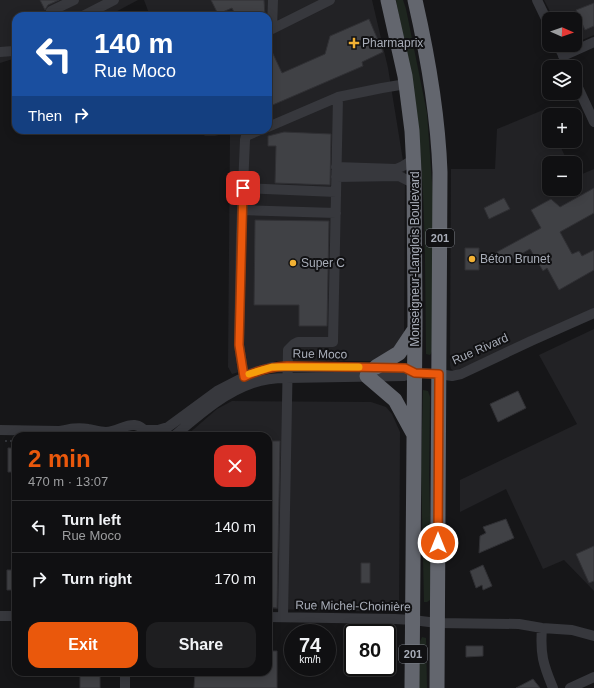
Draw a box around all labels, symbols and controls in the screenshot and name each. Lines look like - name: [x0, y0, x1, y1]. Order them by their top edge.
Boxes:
- north arrow: [542, 12, 582, 52]
- map controls: [542, 12, 582, 196]
- icon: left: [28, 28, 80, 80]
- text: 140 m: [94, 28, 173, 59]
- place label: Pharmaprix: [362, 36, 423, 50]
- marker: Pharmaprix: [349, 38, 359, 48]
- button: layers: [542, 60, 582, 100]
- text: Rue Moco: [94, 61, 176, 81]
- icon: right: [70, 104, 92, 126]
- text: Then: [28, 107, 62, 124]
- button: +: [542, 108, 582, 148]
- button: −: [542, 156, 582, 196]
- pin: [226, 171, 260, 205]
- street label: Monseigneur-Langlois Boulevard: [408, 171, 422, 347]
- icon: arrive: [232, 177, 254, 199]
- road number: 201: [426, 229, 454, 247]
- place label: Béton Brunet: [480, 252, 551, 266]
- marker: Béton Brunet: [467, 254, 477, 264]
- place label: Super C: [301, 256, 345, 270]
- marker: Super C: [288, 258, 298, 268]
- street label: Rue Rivard: [450, 330, 510, 368]
- street label: Rue Moco: [293, 347, 348, 361]
- text: 2 min: [28, 445, 91, 472]
- button: close: [214, 445, 256, 487]
- text: 470 m · 13:07: [28, 474, 108, 489]
- text: Turn left: [62, 511, 121, 528]
- icon: left: [28, 516, 50, 538]
- text: 140 m: [214, 518, 256, 535]
- position arrow: [417, 522, 459, 564]
- text: Rue Moco: [62, 528, 121, 543]
- icon: right: [28, 568, 50, 590]
- text: Turn right: [62, 570, 132, 587]
- text: 170 m: [214, 570, 256, 587]
- street label: Rue Michel-Choinière: [295, 598, 411, 614]
- button: Exit: [28, 622, 138, 668]
- button: Share: [146, 622, 256, 668]
- speed limit sign: 80: [344, 624, 396, 676]
- text: 74: [299, 634, 321, 656]
- road number: 201: [399, 645, 427, 663]
- text: km/h: [299, 654, 321, 665]

